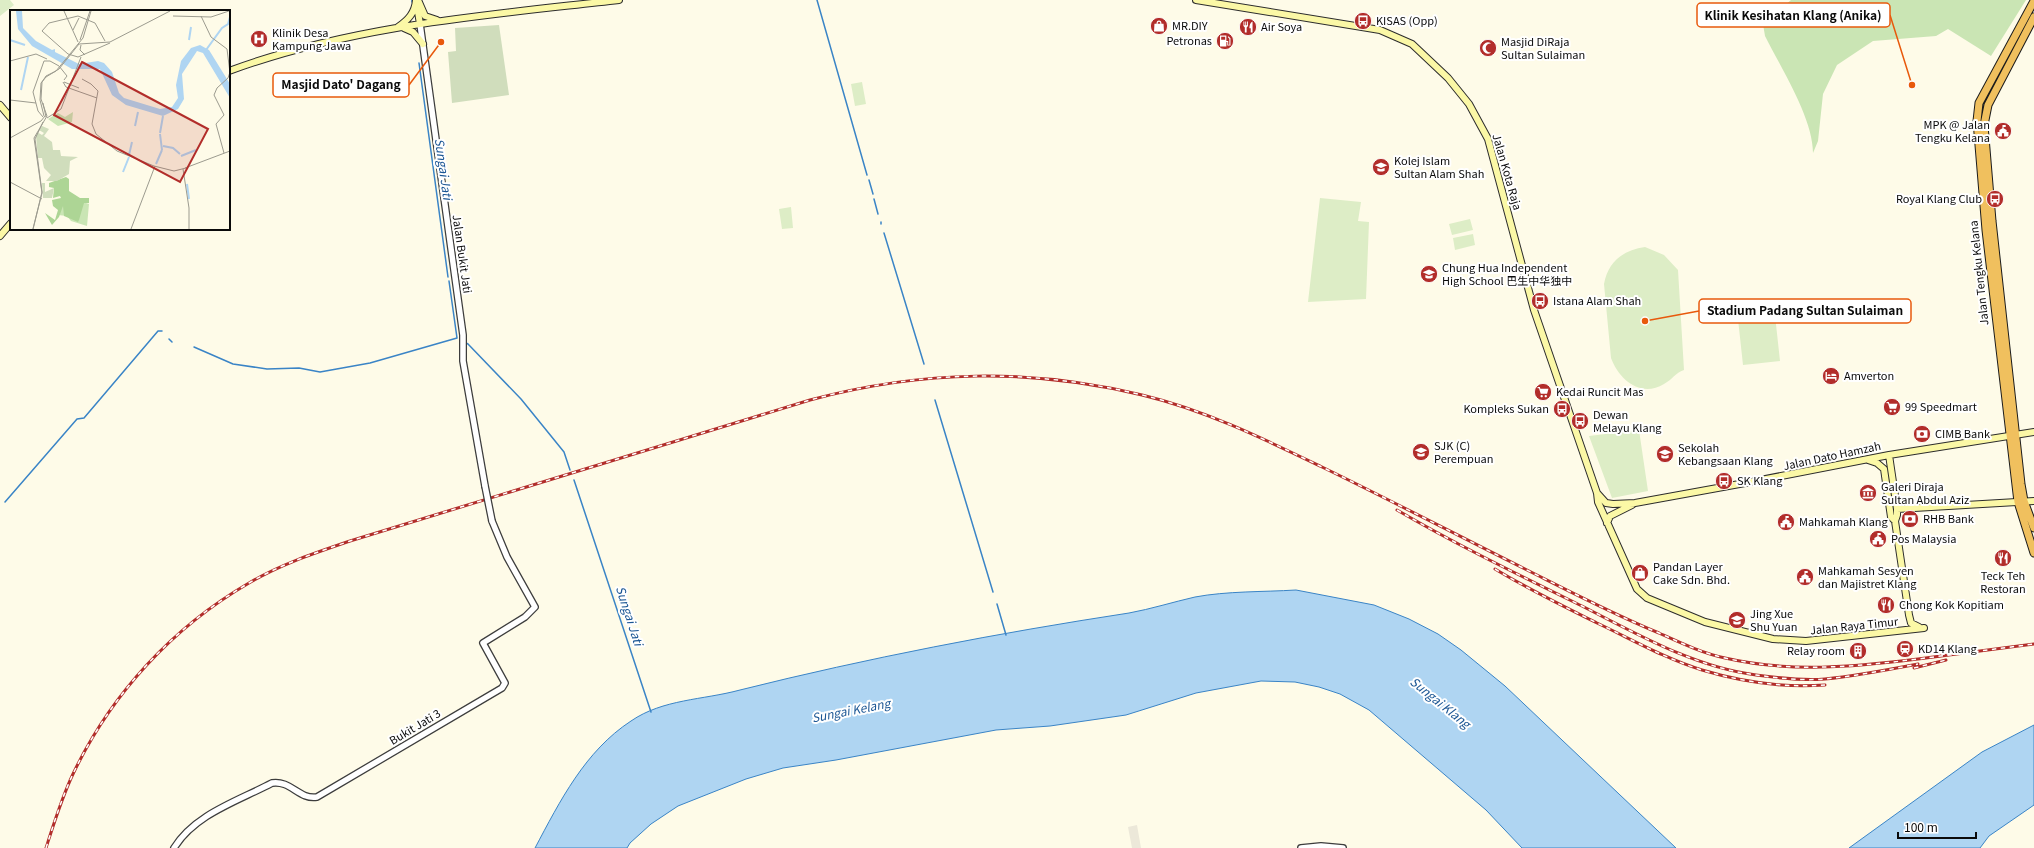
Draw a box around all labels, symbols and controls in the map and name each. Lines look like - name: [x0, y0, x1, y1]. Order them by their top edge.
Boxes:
- callout: Klinik Kesihatan Klang (Anika): [1697, 3, 1890, 27]
- text: Klinik Kesihatan Klang (Anika): [1704, 6, 1882, 23]
- inset map: [10, 10, 230, 230]
- bus stop icon: KISAS (Opp): [1353, 11, 1373, 31]
- place label: KISAS (Opp): [1376, 12, 1438, 28]
- shop icon: MR.DIY: [1149, 16, 1169, 36]
- place label: MR.DIY: [1172, 17, 1208, 33]
- restaurant icon: Air Soya: [1238, 17, 1258, 37]
- place label: Air Soya: [1261, 18, 1302, 34]
- place label: Klinik Desa Kampung Jawa: [272, 24, 351, 53]
- hospital icon: Klinik Desa Kampung Jawa: [249, 29, 269, 49]
- fuel station icon: Petronas: [1215, 31, 1235, 51]
- place label: Petronas: [1166, 32, 1212, 48]
- place label: Masjid DiRaja Sultan Sulaiman: [1501, 33, 1585, 62]
- mosque icon: Masjid DiRaja Sultan Sulaiman: [1478, 38, 1498, 58]
- callout: Masjid Dato' Dagang: [273, 73, 409, 97]
- text: Masjid Dato' Dagang: [281, 75, 401, 92]
- place label: MPK @ Jalan Tengku Kelana: [1915, 116, 1990, 145]
- public building icon: MPK @ Jalan Tengku Kelana: [1993, 121, 2013, 141]
- street label: Jalan Kota Raja: [1489, 132, 1527, 212]
- water label: Sungai Jati: [432, 137, 457, 202]
- place label: Kolej Islam Sultan Alam Shah: [1394, 152, 1484, 181]
- school or university icon: Kolej Islam Sultan Alam Shah: [1371, 157, 1391, 177]
- bus stop icon: Royal Klang Club: [1985, 189, 2005, 209]
- place label: Royal Klang Club: [1896, 190, 1982, 206]
- street label: Jalan Bukit Jati: [450, 214, 476, 294]
- street label: Jalan Tengku Kelana: [1965, 220, 1991, 326]
- place label: Chung Hua Independent High School 巴生中华独中: [1442, 259, 1572, 288]
- school or university icon: Chung Hua Independent High School 巴生中华独中: [1419, 264, 1439, 284]
- bus stop icon: Istana Alam Shah: [1530, 291, 1550, 311]
- place label: Istana Alam Shah: [1553, 292, 1641, 308]
- callout: Stadium Padang Sultan Sulaiman: [1699, 299, 1911, 323]
- text: Stadium Padang Sultan Sulaiman: [1707, 301, 1903, 318]
- hotel icon: Amverton: [1821, 366, 1841, 386]
- place label: Amverton: [1844, 367, 1894, 383]
- supermarket icon: Kedai Runcit Mas: [1533, 382, 1553, 402]
- place label: Kedai Runcit Mas: [1556, 383, 1643, 399]
- supermarket icon: 99 Speedmart: [1882, 397, 1902, 417]
- place label: 99 Speedmart: [1905, 398, 1977, 414]
- bus stop icon: Kompleks Sukan: [1552, 399, 1572, 419]
- place label: Kompleks Sukan: [1463, 400, 1549, 416]
- place label: Dewan Melayu Klang: [1593, 406, 1662, 435]
- bus stop icon: Dewan Melayu Klang: [1570, 411, 1590, 431]
- bank icon: CIMB Bank: [1912, 424, 1932, 444]
- place label: CIMB Bank: [1935, 425, 1990, 441]
- place label: SJK (C) Perempuan: [1434, 437, 1494, 466]
- street label: Jalan Dato Hamzah: [1782, 437, 1882, 473]
- place label: Sekolah Kebangsaan Klang: [1678, 439, 1774, 468]
- school or university icon: SJK (C) Perempuan: [1411, 442, 1431, 462]
- school or university icon: Sekolah Kebangsaan Klang: [1655, 444, 1675, 464]
- bus stop icon: SK Klang: [1714, 471, 1734, 491]
- place label: SK Klang: [1737, 472, 1783, 488]
- place label: Galeri Diraja Sultan Abdul Aziz: [1881, 478, 1969, 507]
- museum icon: Galeri Diraja Sultan Abdul Aziz: [1858, 483, 1878, 503]
- bank icon: RHB Bank: [1900, 509, 1920, 529]
- place label: RHB Bank: [1923, 510, 1974, 526]
- public building icon: Mahkamah Klang: [1776, 512, 1796, 532]
- place label: Mahkamah Klang: [1799, 513, 1889, 529]
- public building icon: Pos Malaysia: [1868, 529, 1888, 549]
- place label: Pos Malaysia: [1891, 530, 1956, 546]
- restaurant icon: Teck Teh Restoran: [1993, 548, 2013, 568]
- place label: Pandan Layer Cake Sdn. Bhd.: [1653, 558, 1730, 587]
- place label: Mahkamah Sesyen dan Majistret Klang: [1818, 562, 1917, 591]
- shop icon: Pandan Layer Cake Sdn. Bhd.: [1630, 563, 1650, 583]
- public building icon: Mahkamah Sesyen dan Majistret Klang: [1795, 567, 1815, 587]
- place label: Teck Teh Restoran: [1980, 567, 2026, 596]
- water label: Sungai Jati: [613, 584, 649, 649]
- restaurant icon: Chong Kok Kopitiam: [1876, 595, 1896, 615]
- place label: Chong Kok Kopitiam: [1899, 596, 2004, 612]
- place label: Jing Xue Shu Yuan: [1750, 605, 1797, 634]
- school or university icon: Jing Xue Shu Yuan: [1727, 610, 1747, 630]
- street label: Jalan Raya Timur: [1809, 612, 1899, 638]
- station icon: KD14 Klang: [1895, 639, 1915, 659]
- place label: KD14 Klang: [1918, 640, 1977, 656]
- building icon: Relay room: [1848, 641, 1868, 661]
- place label: Relay room: [1787, 642, 1845, 658]
- water label: Sungai Klang: [1407, 672, 1476, 733]
- water label: Sungai Kelang: [810, 693, 894, 725]
- street label: Bukit Jati 3: [386, 705, 443, 748]
- scale bar: [1898, 814, 1976, 840]
- text: 100 m: [1904, 818, 1938, 835]

